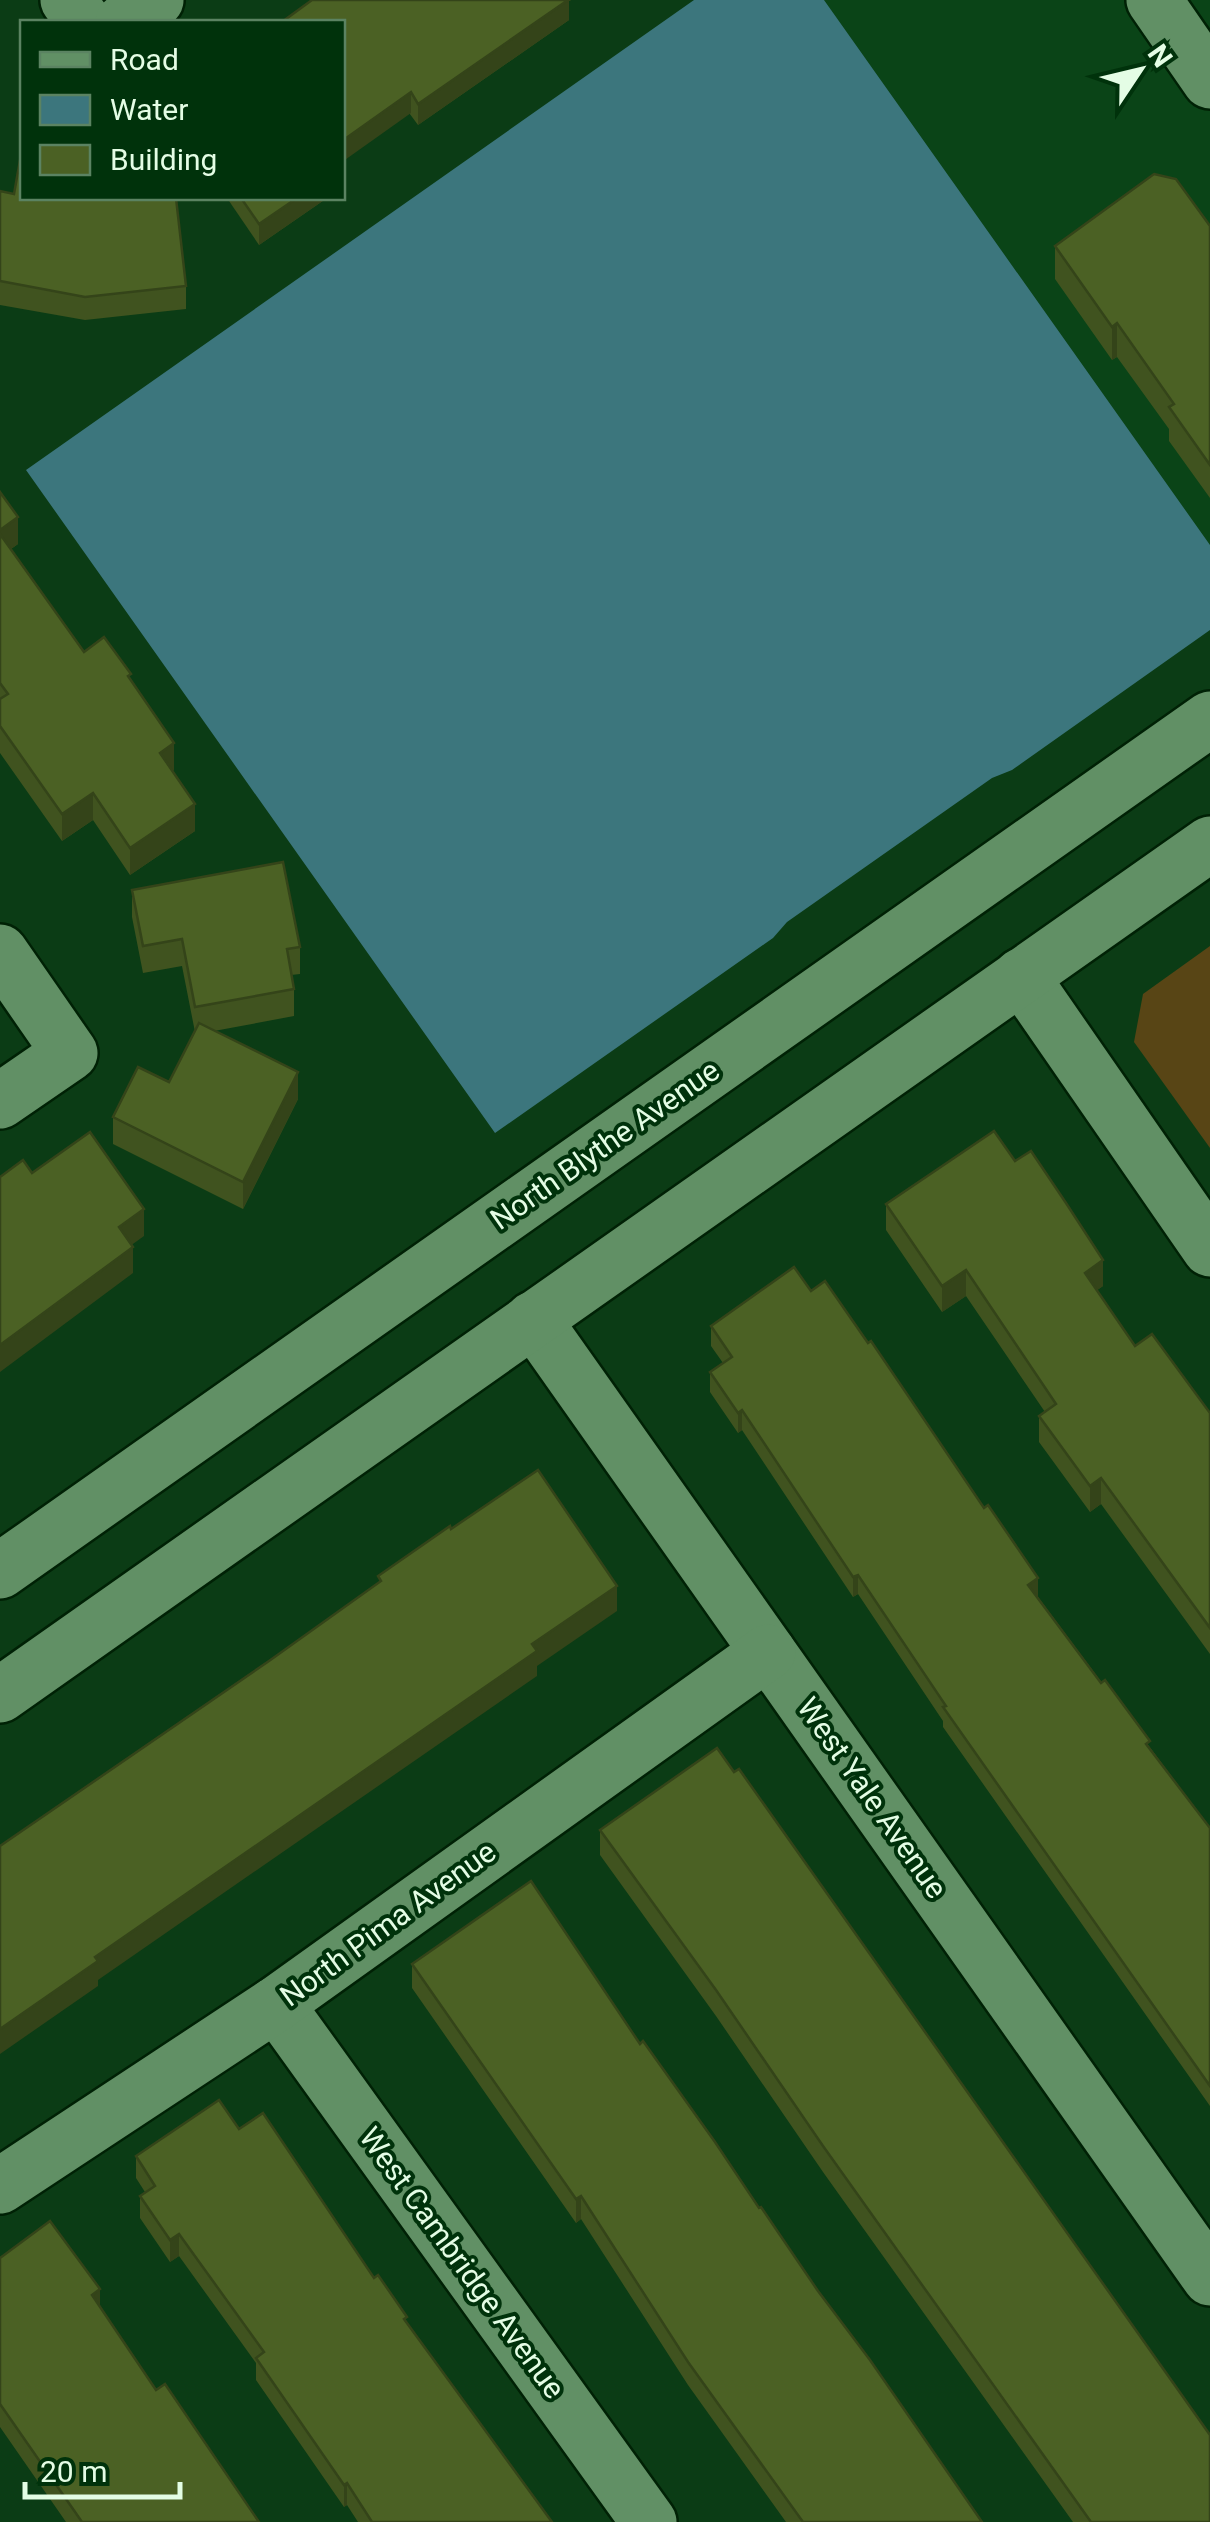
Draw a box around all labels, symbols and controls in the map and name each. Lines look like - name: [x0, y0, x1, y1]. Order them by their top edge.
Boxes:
- legend: [20, 20, 345, 200]
- north arrow: [1090, 20, 1190, 120]
- text: N: [1141, 38, 1179, 74]
- text: Road: [110, 42, 179, 77]
- text: Water: [110, 92, 188, 127]
- text: Building: [110, 142, 217, 177]
- street label: North Blythe Avenue: [484, 1052, 726, 1237]
- street label: West Yale Avenue: [790, 1691, 955, 1905]
- street label: North Pima Avenue: [273, 1834, 502, 2013]
- street label: West Cambridge Avenue: [352, 2120, 573, 2405]
- scale bar: [25, 2437, 180, 2499]
- text: 20 m: [40, 2454, 107, 2489]

